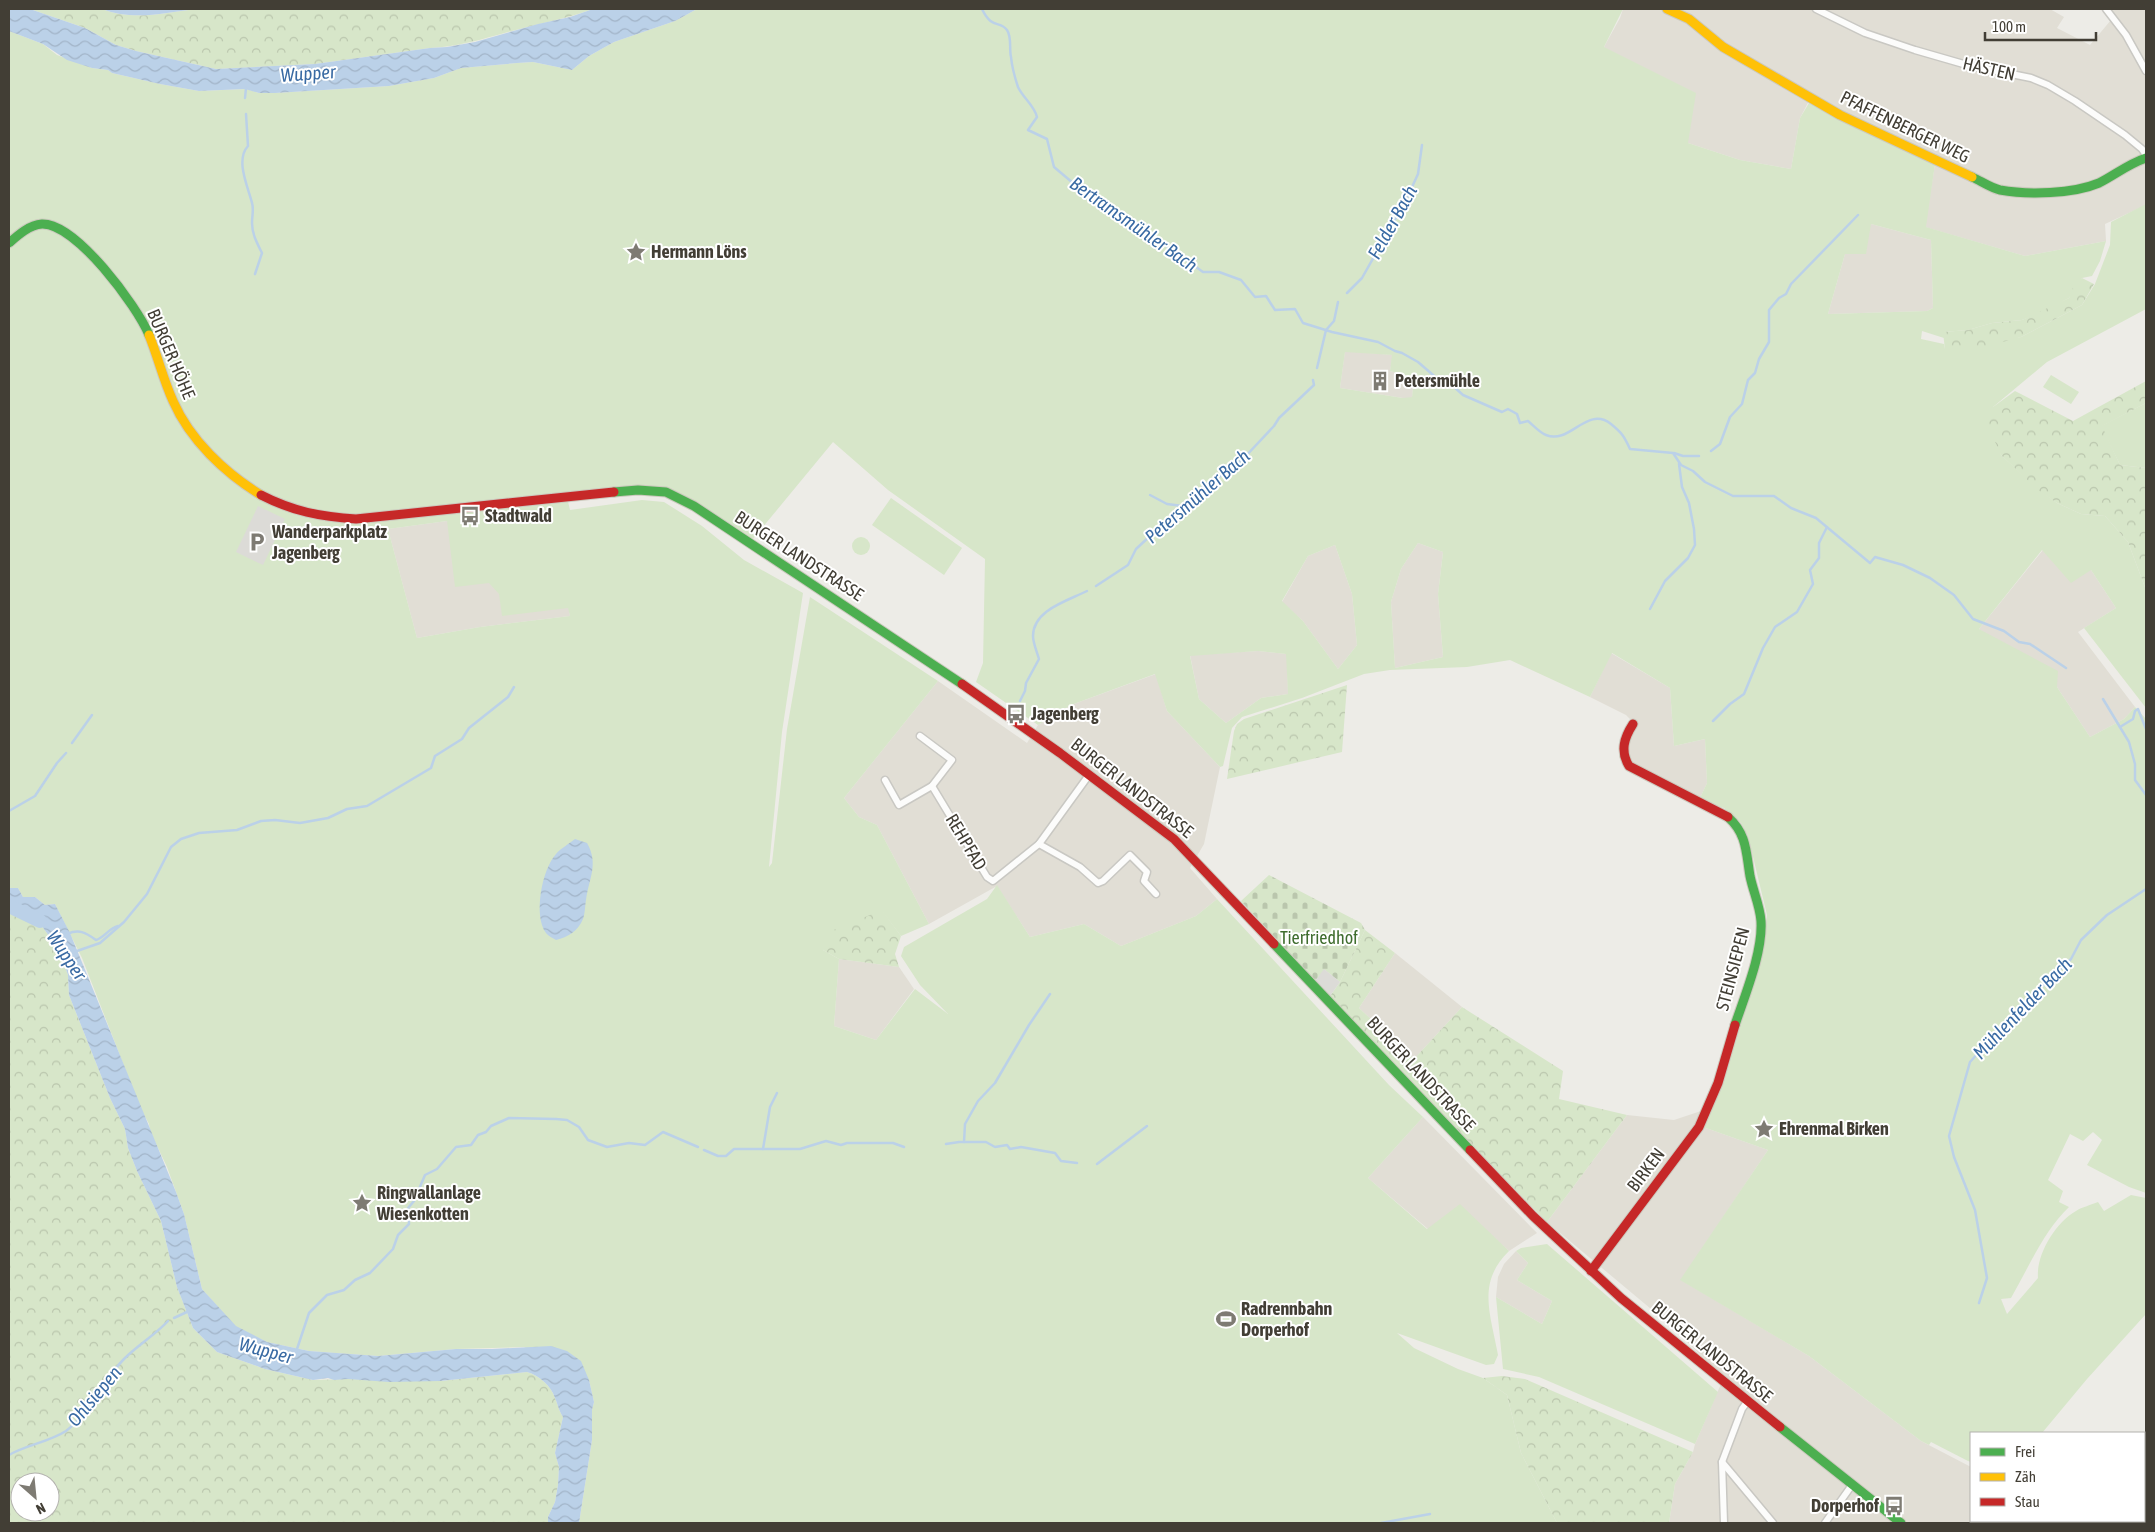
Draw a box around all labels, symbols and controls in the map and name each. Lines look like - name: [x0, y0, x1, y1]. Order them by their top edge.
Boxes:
- scale bar: [1985, 10, 2096, 42]
- text: 100 m: [1992, 18, 2026, 35]
- street label: HÄSTEN: [1961, 52, 2017, 85]
- water label: Wupper: [280, 60, 338, 86]
- street label: PFAFFENBERGER WEG: [1837, 86, 1973, 167]
- water label: Bertramsmühler Bach: [1066, 172, 1202, 276]
- water label: Felder Bach: [1363, 181, 1421, 263]
- place icon: Hermann Löns: [625, 241, 647, 263]
- place label: Hermann Löns: [651, 241, 747, 262]
- street label: BURGER HÖHE: [143, 306, 200, 402]
- building icon: Petersmühle: [1369, 370, 1391, 392]
- place label: Petersmühle: [1395, 370, 1480, 391]
- water label: Petersmühler Bach: [1140, 444, 1254, 548]
- bus stop icon: Stadtwald: [459, 505, 481, 527]
- place label: Stadtwald: [485, 505, 552, 526]
- street label: BURGER LANDSTRASSE: [731, 506, 868, 605]
- place label: Wanderparkplatz Jagenberg: [271, 521, 388, 563]
- parking icon: Wanderparkplatz Jagenberg: [246, 531, 268, 553]
- bus stop icon: Jagenberg: [1005, 703, 1027, 725]
- place label: Jagenberg: [1030, 703, 1099, 724]
- street label: BURGER LANDSTRASSE: [1067, 733, 1198, 842]
- street label: REHPFAD: [942, 810, 991, 874]
- street label: STEINSIEPEN: [1711, 925, 1754, 1013]
- water label: Wupper: [43, 926, 92, 985]
- park label: Tierfriedhof: [1280, 927, 1358, 948]
- water label: Mühlenfelder Bach: [1968, 953, 2076, 1063]
- street label: BURGER LANDSTRASSE: [1363, 1012, 1480, 1136]
- place icon: Ehrenmal Birken: [1753, 1118, 1775, 1140]
- place label: Ehrenmal Birken: [1779, 1118, 1889, 1139]
- street label: BIRKEN: [1622, 1144, 1669, 1196]
- place label: Ringwallanlage Wiesenkotten: [376, 1182, 481, 1224]
- place icon: Ringwallanlage Wiesenkotten: [351, 1192, 373, 1214]
- street label: BURGER LANDSTRASSE: [1648, 1297, 1777, 1407]
- place label: Radrennbahn Dorperhof: [1241, 1298, 1332, 1340]
- sports icon: Radrennbahn Dorperhof: [1215, 1308, 1237, 1330]
- water label: Wupper: [237, 1332, 297, 1368]
- water label: Ohlsiepen: [62, 1361, 126, 1431]
- legend: [1970, 1432, 2145, 1522]
- text: Frei: [2015, 1443, 2035, 1460]
- text: Zäh: [2015, 1468, 2036, 1485]
- north arrow: [10, 1472, 60, 1522]
- text: Stau: [2015, 1493, 2040, 1510]
- place label: Dorperhof: [1811, 1495, 1880, 1516]
- bus stop icon: Dorperhof: [1883, 1495, 1905, 1517]
- text: N: [34, 1500, 48, 1518]

